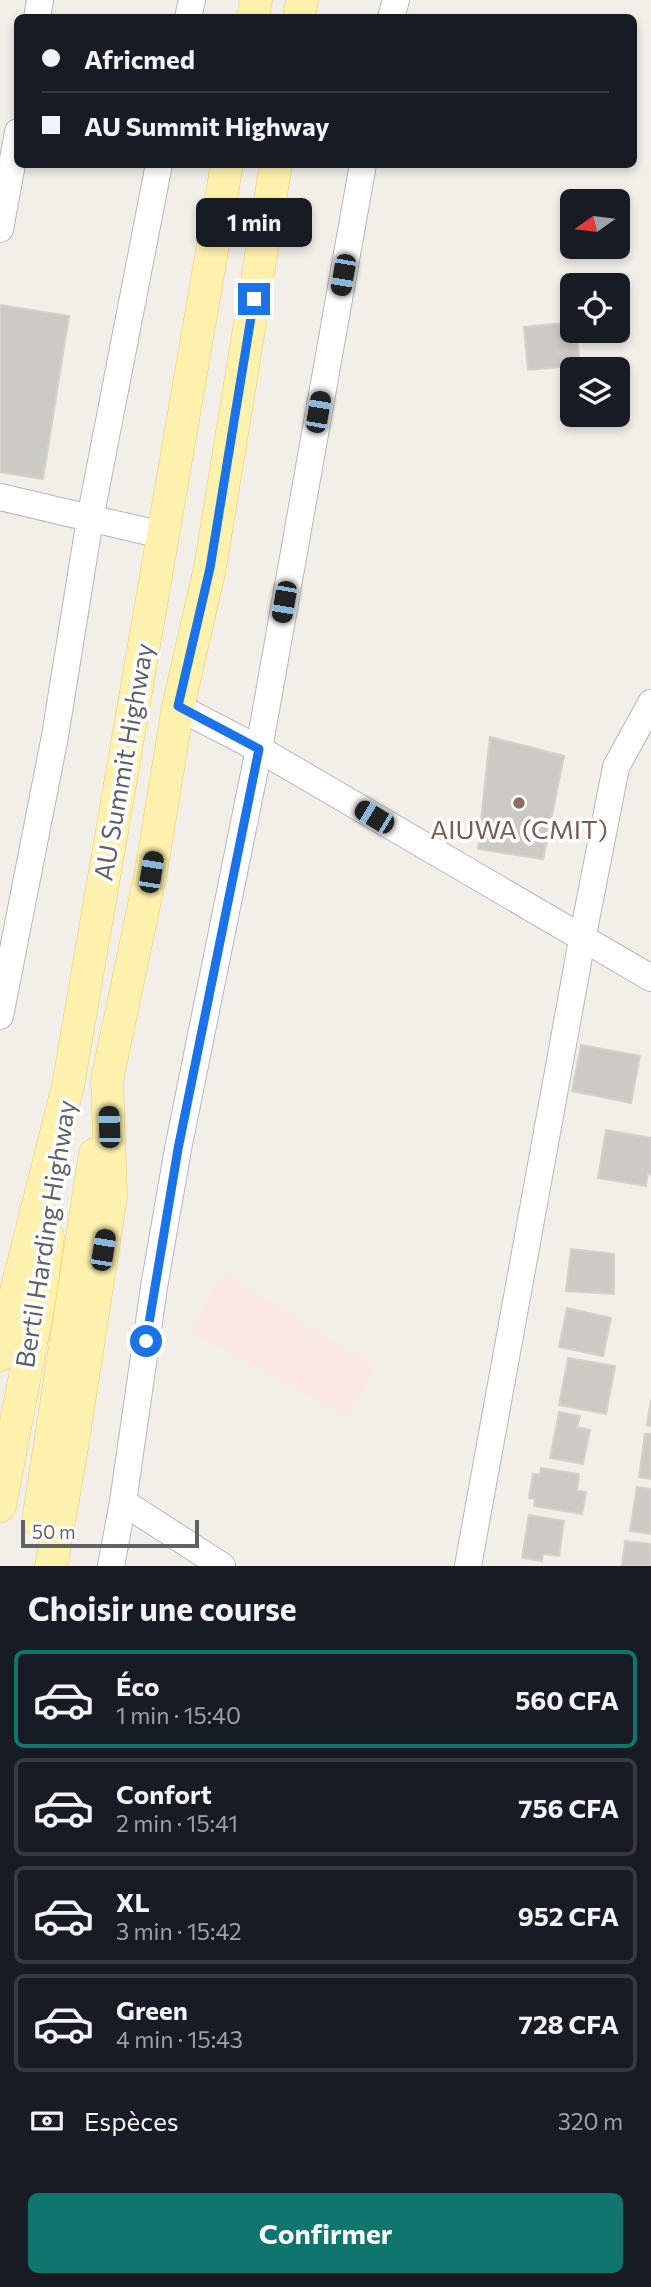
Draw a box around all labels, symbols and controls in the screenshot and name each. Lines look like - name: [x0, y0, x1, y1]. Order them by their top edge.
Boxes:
- text: Africmed: [84, 43, 195, 74]
- text: AU Summit Highway: [84, 110, 330, 141]
- north arrow: [560, 189, 630, 259]
- map controls: [560, 189, 630, 427]
- callout: 1 min: [196, 198, 312, 246]
- text: 1 min: [227, 208, 281, 236]
- car: [330, 252, 357, 298]
- button: locate: [560, 273, 630, 343]
- route end: [238, 283, 270, 315]
- button: layers: [560, 357, 630, 427]
- car: [305, 389, 332, 435]
- car: [271, 579, 298, 625]
- street label: AU Summit Highway: [86, 640, 159, 883]
- marker: AIUWA (CMIT): [511, 795, 527, 811]
- car: [351, 797, 398, 837]
- place label: AIUWA (CMIT): [430, 813, 608, 844]
- car: [138, 850, 165, 894]
- street label: Bertil Harding Highway: [8, 1098, 81, 1370]
- car: [98, 1106, 121, 1148]
- car: [90, 1228, 117, 1272]
- route start: [130, 1325, 162, 1357]
- scale bar: [21, 1517, 200, 1549]
- text: 50 m: [32, 1520, 76, 1543]
- text: Choisir une course: [28, 1588, 297, 1628]
- icon: car: [32, 1668, 95, 1731]
- text: Éco: [116, 1670, 160, 1701]
- text: 560 CFA: [515, 1684, 619, 1715]
- text: 1 min · 15:40: [116, 1701, 241, 1729]
- icon: car: [32, 1776, 95, 1839]
- text: Confort: [116, 1778, 212, 1809]
- text: 756 CFA: [518, 1792, 619, 1823]
- text: 2 min · 15:41: [116, 1809, 238, 1837]
- icon: car: [32, 1884, 95, 1947]
- text: XL: [116, 1886, 150, 1917]
- text: 952 CFA: [518, 1900, 619, 1931]
- text: 3 min · 15:42: [116, 1917, 242, 1945]
- icon: car: [32, 1992, 95, 2055]
- text: Green: [116, 1994, 188, 2025]
- text: 728 CFA: [519, 2008, 619, 2039]
- text: 4 min · 15:43: [116, 2025, 243, 2053]
- icon: cash: [28, 2102, 66, 2140]
- text: Espèces: [84, 2105, 179, 2136]
- text: 320 m: [558, 2107, 623, 2135]
- button: Confirmer: [28, 2193, 623, 2273]

